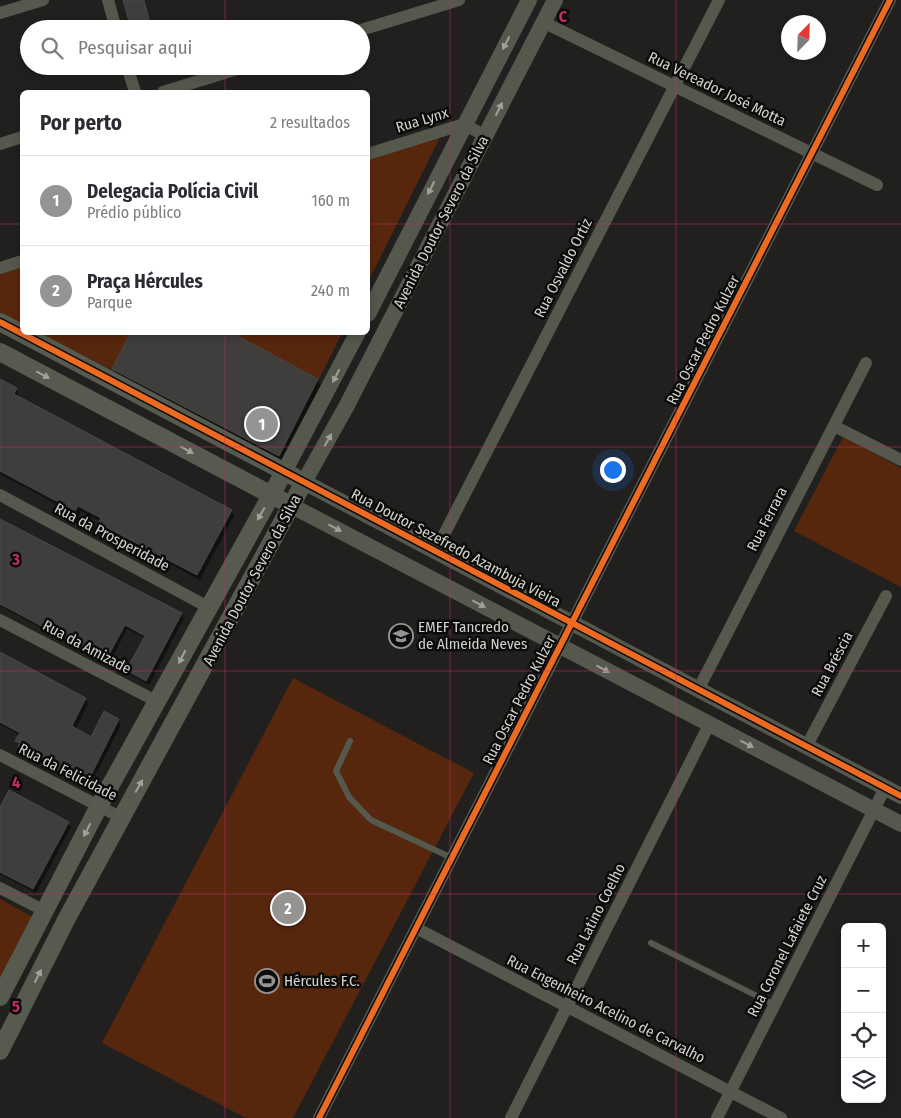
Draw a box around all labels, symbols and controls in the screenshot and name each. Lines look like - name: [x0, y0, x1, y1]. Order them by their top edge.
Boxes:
- text: C: [559, 7, 568, 26]
- north arrow: [781, 15, 826, 60]
- search box: [20, 20, 370, 75]
- icon: search: [38, 34, 66, 62]
- text: Pesquisar aqui: [78, 36, 192, 59]
- one-way arrow: [502, 36, 510, 50]
- street label: Rua Vereador José Motta: [645, 48, 789, 130]
- one-way arrow: [495, 102, 503, 116]
- street label: Rua Lynx: [394, 103, 451, 136]
- text: Por perto: [40, 110, 122, 136]
- text: 2 resultados: [270, 113, 350, 132]
- street label: Avenida Doutor Severo da Silva: [390, 133, 492, 311]
- text: Delegacia Polícia Civil: [87, 180, 258, 203]
- one-way arrow: [427, 180, 436, 195]
- text: 1: [53, 191, 59, 210]
- text: 160 m: [311, 191, 350, 210]
- text: Prédio público: [87, 203, 181, 222]
- street label: Rua Osvaldo Ortiz: [530, 215, 596, 321]
- text: Praça Hércules: [87, 270, 203, 293]
- street label: Rua Oscar Pedro Kulzer: [663, 272, 744, 408]
- text: 2: [52, 281, 60, 300]
- text: 240 m: [311, 281, 350, 300]
- text: Parque: [87, 293, 132, 312]
- one-way arrow: [332, 369, 340, 383]
- one-way arrow: [36, 371, 50, 379]
- pin: 1: [246, 405, 278, 443]
- one-way arrow: [324, 433, 333, 447]
- one-way arrow: [180, 446, 194, 454]
- your location: [600, 457, 626, 483]
- street label: Rua Ferrara: [743, 484, 791, 554]
- street label: Rua Doutor Sezefredo Azambuja Vieira: [348, 485, 564, 611]
- street label: Avenida Doutor Severo da Silva: [199, 491, 305, 669]
- street label: Rua da Prosperidade: [51, 499, 173, 575]
- one-way arrow: [257, 507, 265, 522]
- one-way arrow: [328, 524, 342, 532]
- text: 3: [11, 550, 20, 569]
- one-way arrow: [472, 600, 486, 608]
- street label: Rua da Amizade: [40, 616, 134, 678]
- place label: EMEF Tancredo de Almeida Neves: [418, 618, 527, 653]
- school or university icon: EMEF Tancredo de Almeida Neves: [388, 623, 414, 649]
- street label: Rua Bréscia: [807, 628, 857, 700]
- street label: Rua Oscar Pedro Kulzer: [479, 632, 560, 768]
- one-way arrow: [178, 649, 186, 664]
- one-way arrow: [596, 665, 610, 673]
- street label: Rua da Felicidade: [16, 739, 120, 805]
- one-way arrow: [740, 740, 754, 748]
- text: 4: [12, 773, 20, 792]
- one-way arrow: [135, 780, 144, 793]
- one-way arrow: [83, 822, 91, 837]
- street label: Rua Latino Coelho: [563, 860, 629, 968]
- street label: Rua Coronel Lafaiete Cruz: [743, 872, 831, 1020]
- pin: 2: [272, 889, 304, 927]
- map controls: [841, 923, 886, 1103]
- button: +: [841, 923, 886, 968]
- street label: Rua Engenheiro Acelino de Carvalho: [504, 951, 708, 1067]
- sports icon: Hércules F.C.: [254, 968, 280, 994]
- button: −: [841, 968, 886, 1013]
- one-way arrow: [34, 969, 42, 983]
- place label: Hércules F.C.: [284, 972, 360, 990]
- text: 5: [12, 997, 20, 1016]
- button: locate: [841, 1013, 886, 1058]
- button: layers: [841, 1058, 886, 1103]

